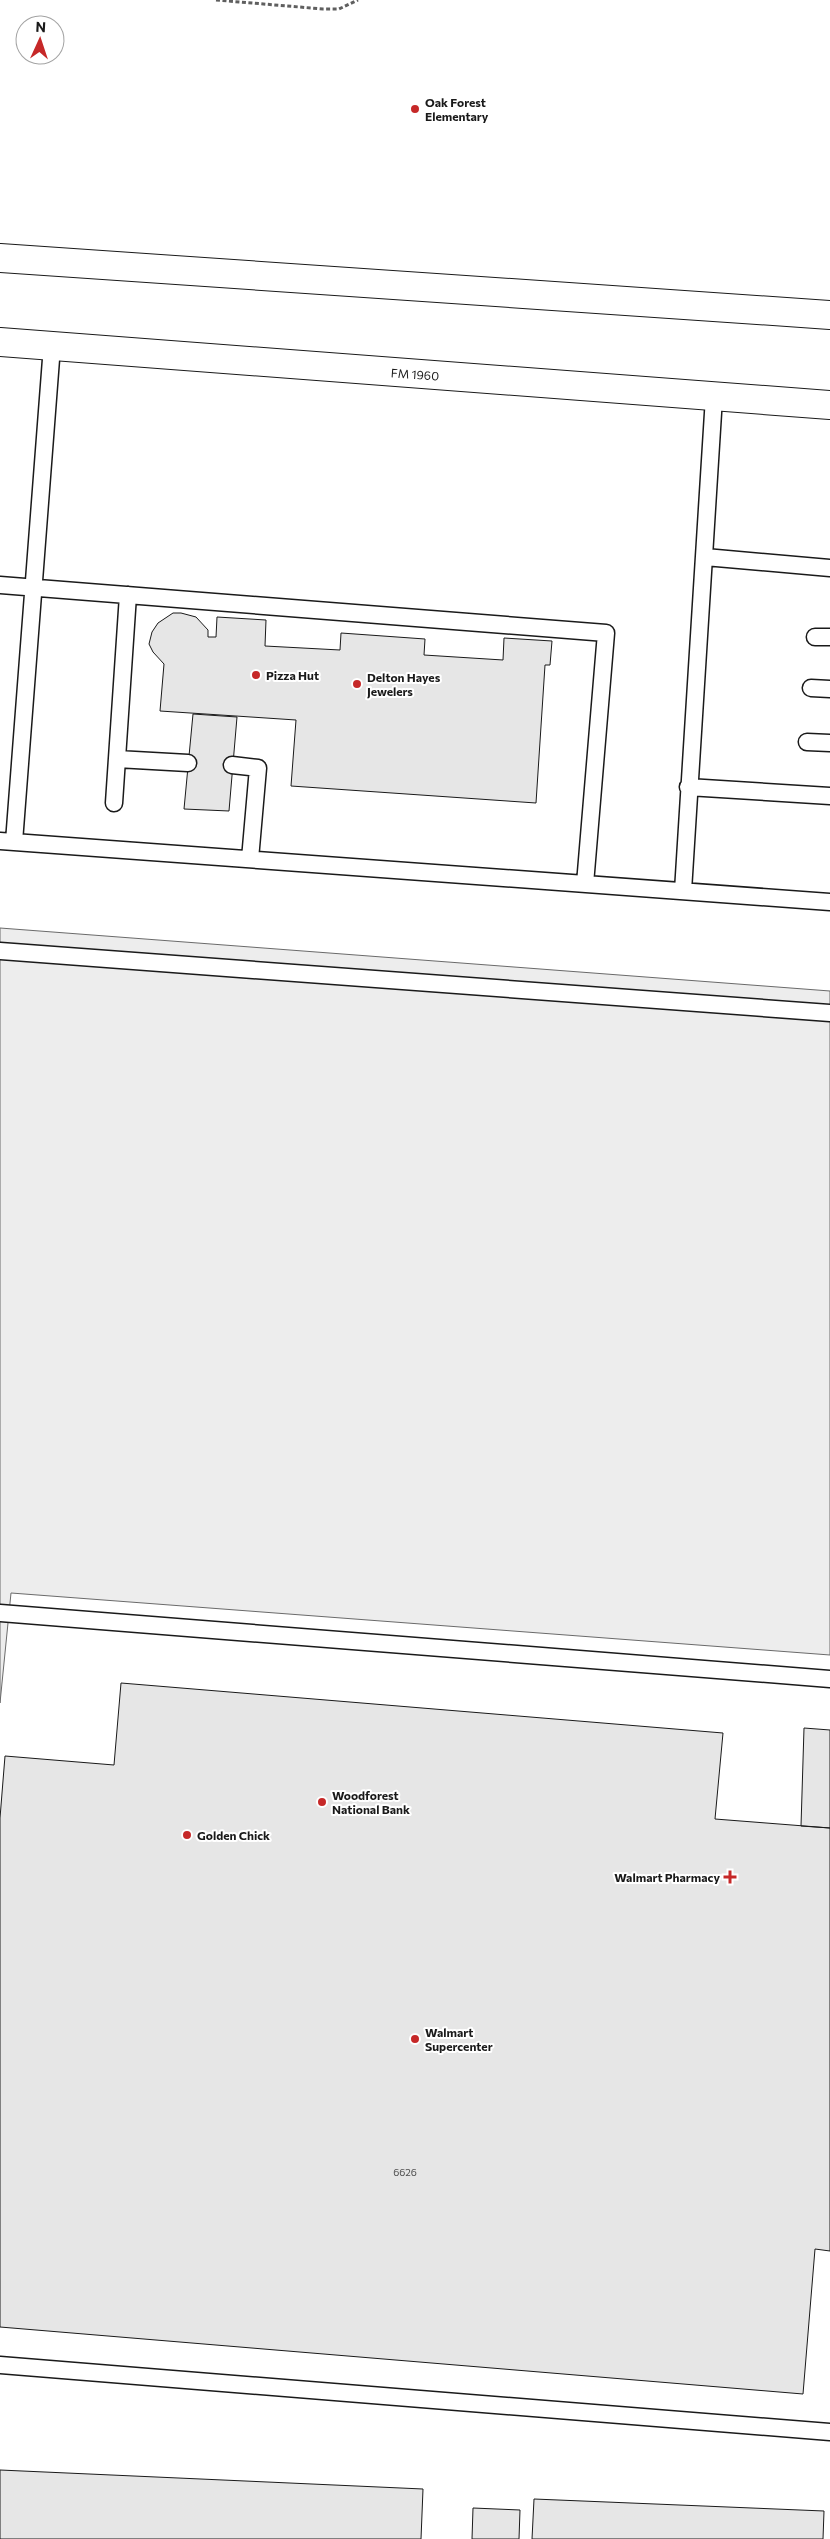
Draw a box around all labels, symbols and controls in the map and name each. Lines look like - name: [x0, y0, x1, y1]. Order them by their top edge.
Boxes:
- north arrow: [15, 15, 65, 65]
- text: N: [35, 18, 46, 35]
- place label: Oak Forest Elementary: [425, 95, 489, 123]
- marker: Oak Forest Elementary: [409, 103, 421, 115]
- street label: FM 1960: [390, 365, 440, 383]
- place label: Pizza Hut: [266, 668, 319, 682]
- marker: Pizza Hut: [250, 669, 262, 681]
- place label: Delton Hayes Jewelers: [367, 670, 441, 699]
- marker: Delton Hayes Jewelers: [351, 678, 363, 690]
- place label: Woodforest National Bank: [332, 1788, 410, 1816]
- marker: Woodforest National Bank: [316, 1796, 328, 1808]
- place label: Golden Chick: [197, 1828, 270, 1842]
- marker: Golden Chick: [181, 1829, 193, 1841]
- place label: Walmart Pharmacy: [614, 1870, 720, 1884]
- marker: Walmart Pharmacy: [724, 1871, 736, 1883]
- place label: Walmart Supercenter: [425, 2025, 493, 2053]
- marker: Walmart Supercenter: [409, 2033, 421, 2045]
- house number: 6626: [393, 2166, 417, 2178]

